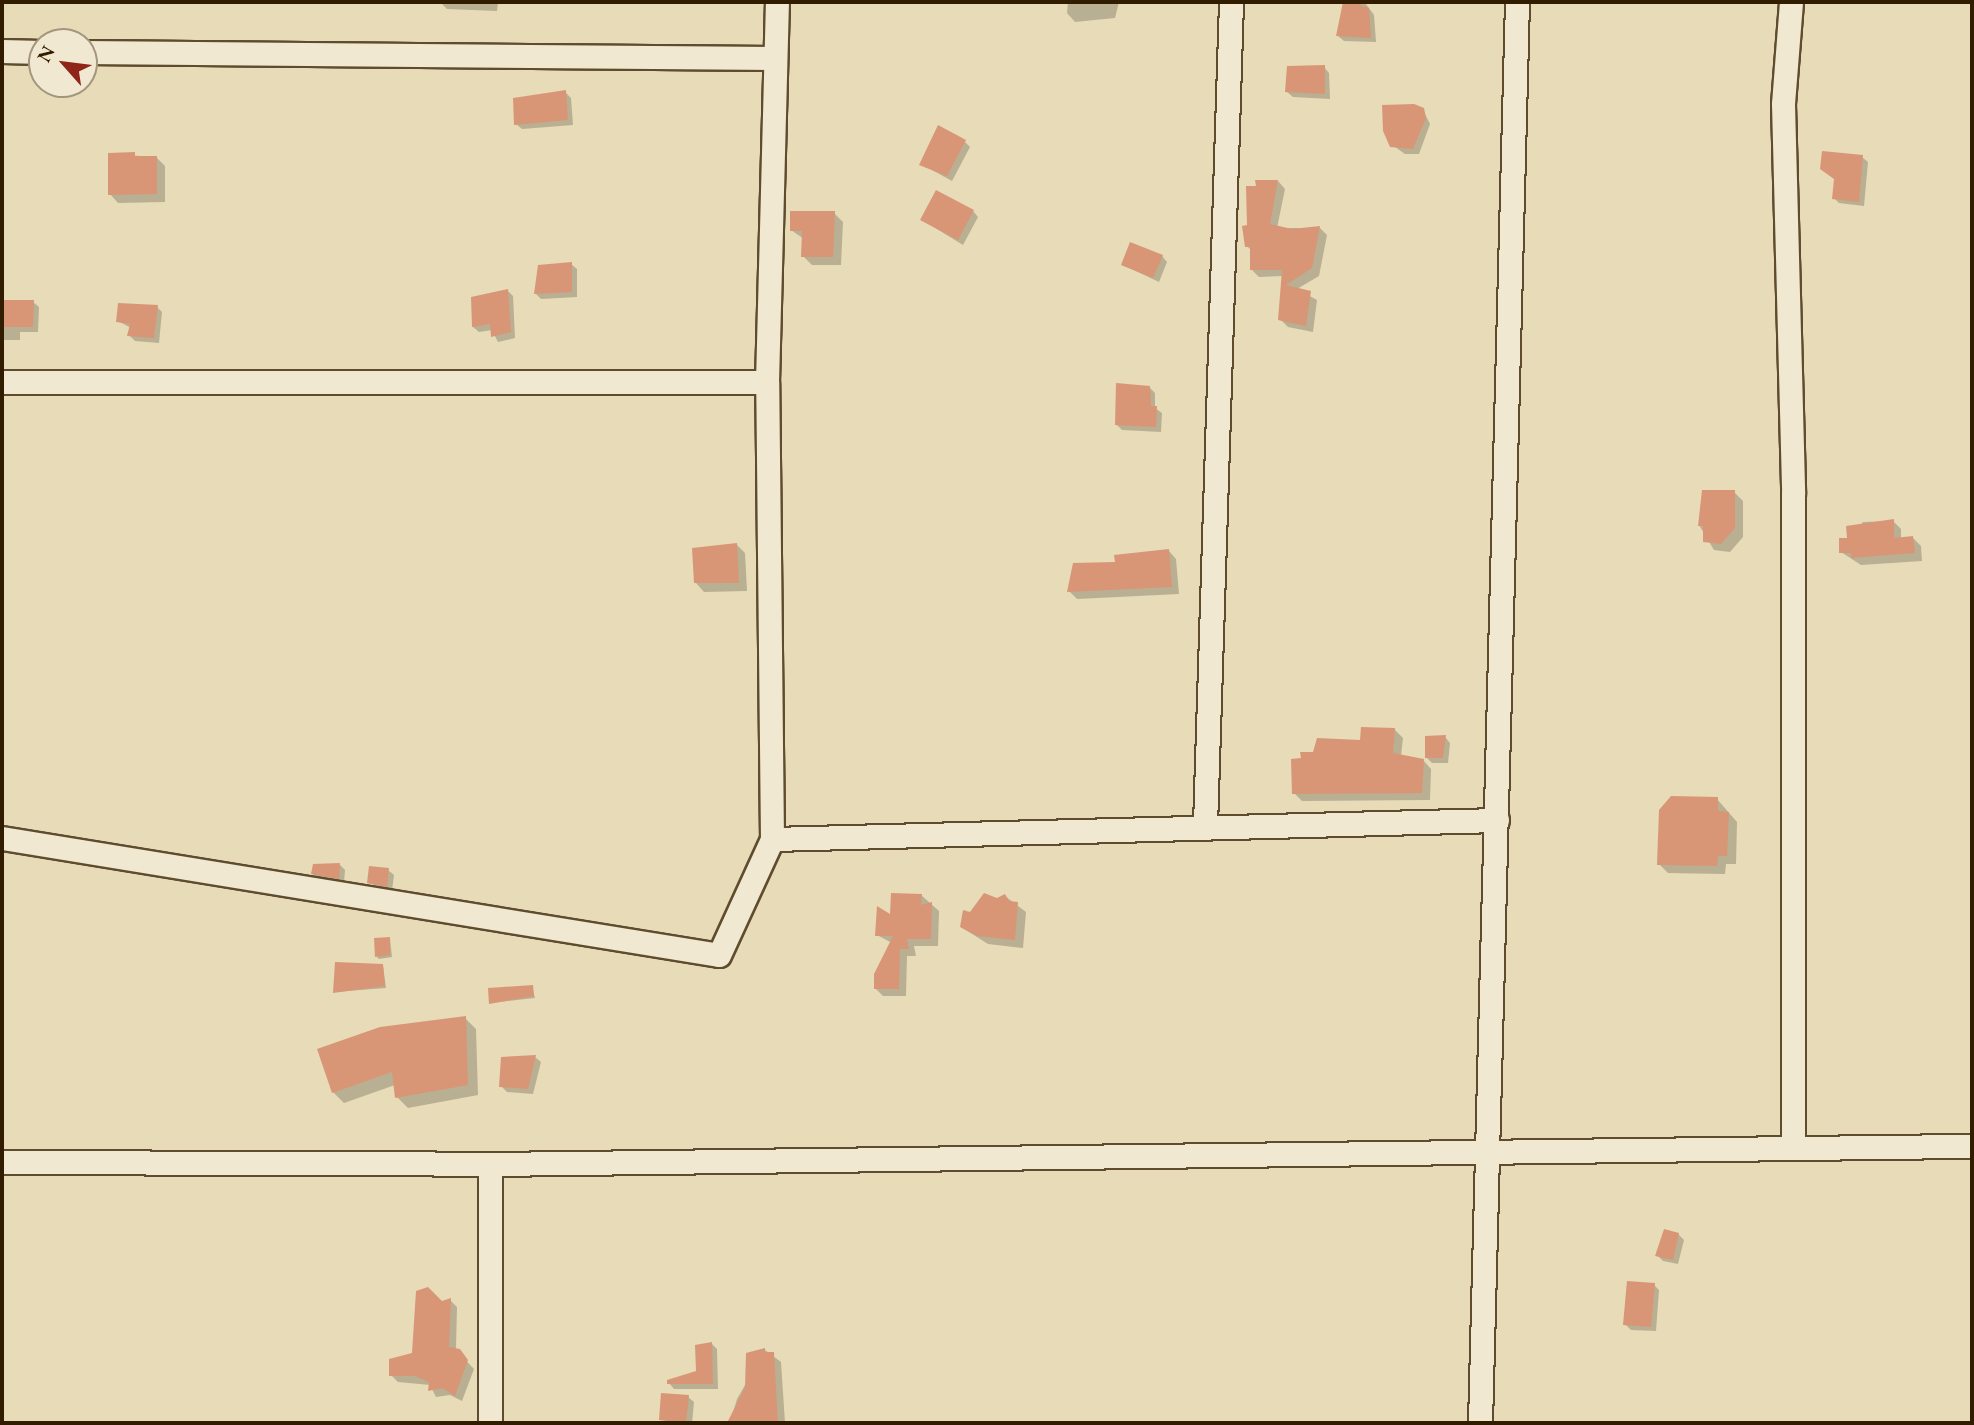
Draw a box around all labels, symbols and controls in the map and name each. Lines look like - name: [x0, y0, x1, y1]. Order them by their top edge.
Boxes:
- north arrow: [28, 28, 98, 98]
- text: N: [31, 41, 60, 67]

